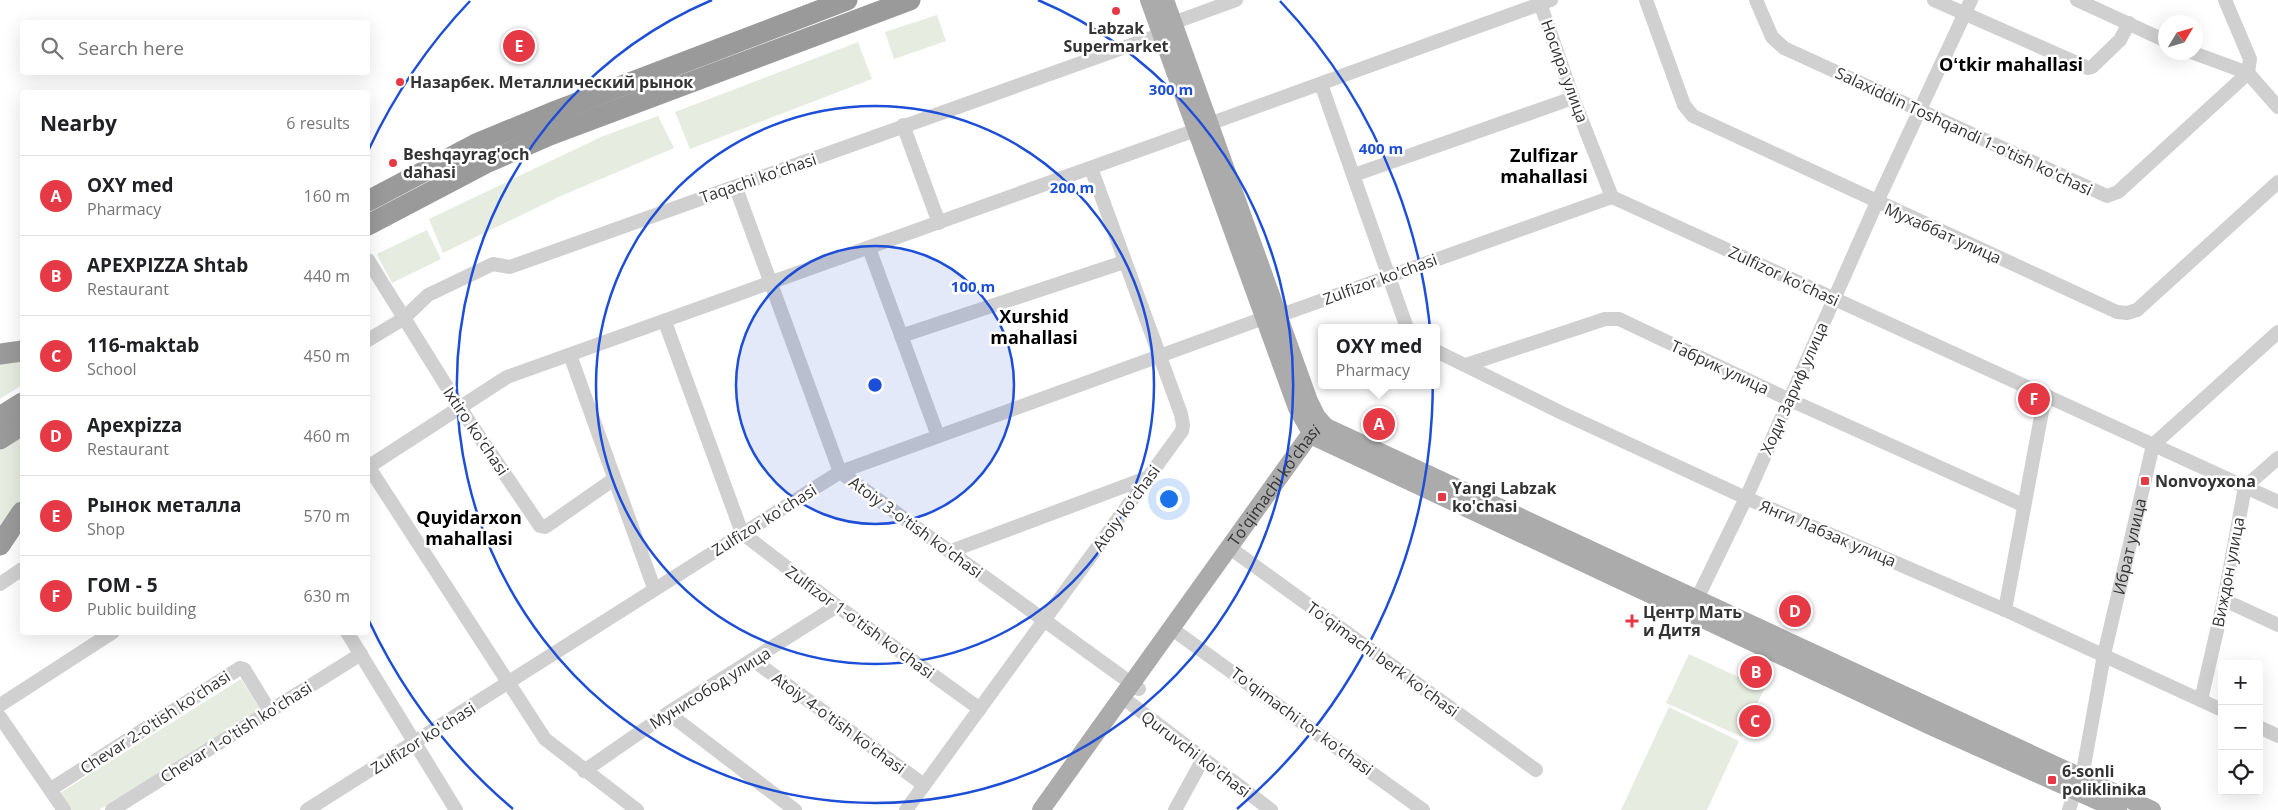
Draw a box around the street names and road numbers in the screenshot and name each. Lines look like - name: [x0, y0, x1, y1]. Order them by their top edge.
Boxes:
- street label: Носира улица: [1536, 16, 1594, 126]
- street label: Salaxiddin Toshqandi 1-o'tish ko'chasi: [1832, 62, 2096, 200]
- street label: Taqachi koʻchasi: [697, 148, 819, 208]
- street label: Мухаббат улица: [1881, 197, 2005, 269]
- street label: Zulfizor ko'chasi: [1725, 241, 1843, 311]
- street label: Zulfizor ko'chasi: [1320, 248, 1440, 310]
- street label: Ходи Зариф улица: [1755, 318, 1833, 458]
- street label: Табрик улица: [1667, 335, 1773, 399]
- street label: Ixtiro ko'chasi: [438, 382, 514, 480]
- street label: To'qimachi ko'chasi: [1223, 419, 1324, 550]
- street label: Atoiy koʻchasi: [1087, 461, 1165, 555]
- street label: Atoiy 3-o'tish ko'chasi: [845, 471, 987, 583]
- street label: Zulfizor ko'chasi: [707, 479, 821, 561]
- street label: Янги Лабзак улица: [1756, 494, 1900, 572]
- street label: Ибрат улица: [2107, 496, 2151, 597]
- street label: Виждон улица: [2207, 515, 2249, 629]
- street label: Zulfizor 1-o'tish ko'chasi: [781, 561, 939, 683]
- street label: To'qimachi berk ko'chasi: [1303, 596, 1463, 722]
- street label: Мунисобод улица: [645, 642, 775, 734]
- street label: To'qimachi tor ko'chasi: [1226, 662, 1378, 780]
- street label: Chevar 2-o'tish ko'chasi: [76, 665, 234, 779]
- street label: Atoiy 4-o'tish ko'chasi: [768, 667, 910, 779]
- street label: Chevar 1-o'tish ko'chasi: [156, 676, 316, 788]
- street label: Zulfizor ko'chasi: [366, 697, 480, 779]
- street label: Quruvchi ko'chasi: [1137, 706, 1255, 802]

